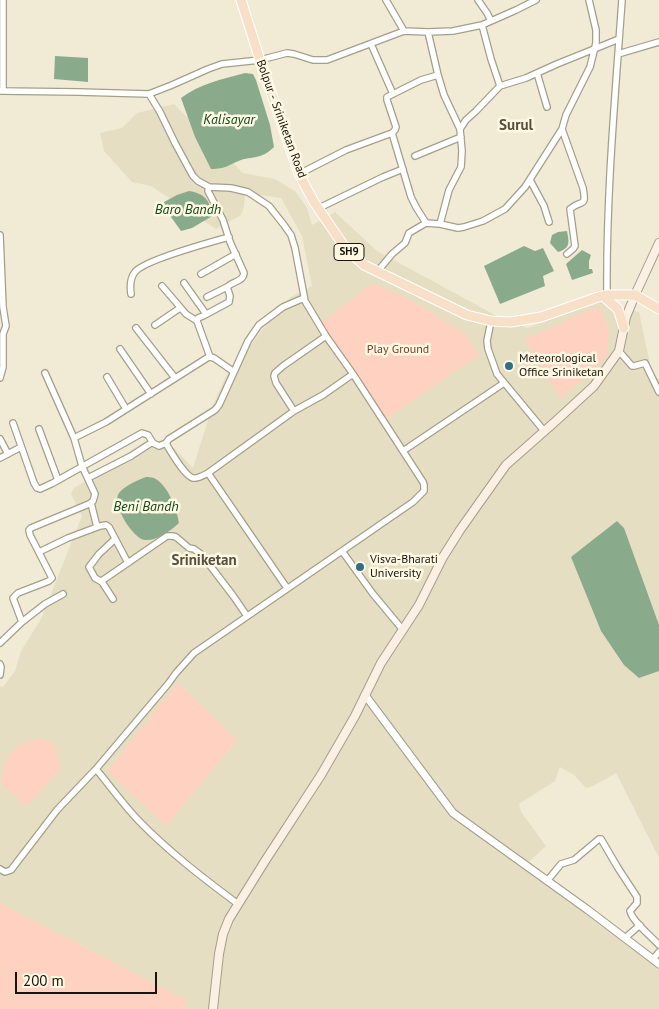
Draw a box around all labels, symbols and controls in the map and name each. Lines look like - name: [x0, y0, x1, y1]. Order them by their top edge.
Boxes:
- street label: Bolpur - Sriniketan Road: [253, 58, 309, 180]
- water label: Kalisayar: [203, 112, 255, 128]
- district label: Surul: [499, 117, 533, 135]
- water label: Baro Bandh: [155, 202, 221, 218]
- road number: SH9: [334, 243, 364, 260]
- park label: Play Ground: [367, 343, 429, 357]
- place label: Meteorological Office Sriniketan: [519, 352, 604, 380]
- marker: Meteorological Office Sriniketan: [503, 360, 515, 372]
- water label: Beni Bandh: [113, 499, 179, 515]
- district label: Sriniketan: [171, 552, 237, 570]
- place label: Visva-Bharati University: [370, 553, 438, 581]
- marker: Visva-Bharati University: [354, 561, 366, 573]
- scale bar: [18, 962, 160, 994]
- text: 200 m: [23, 971, 64, 990]

